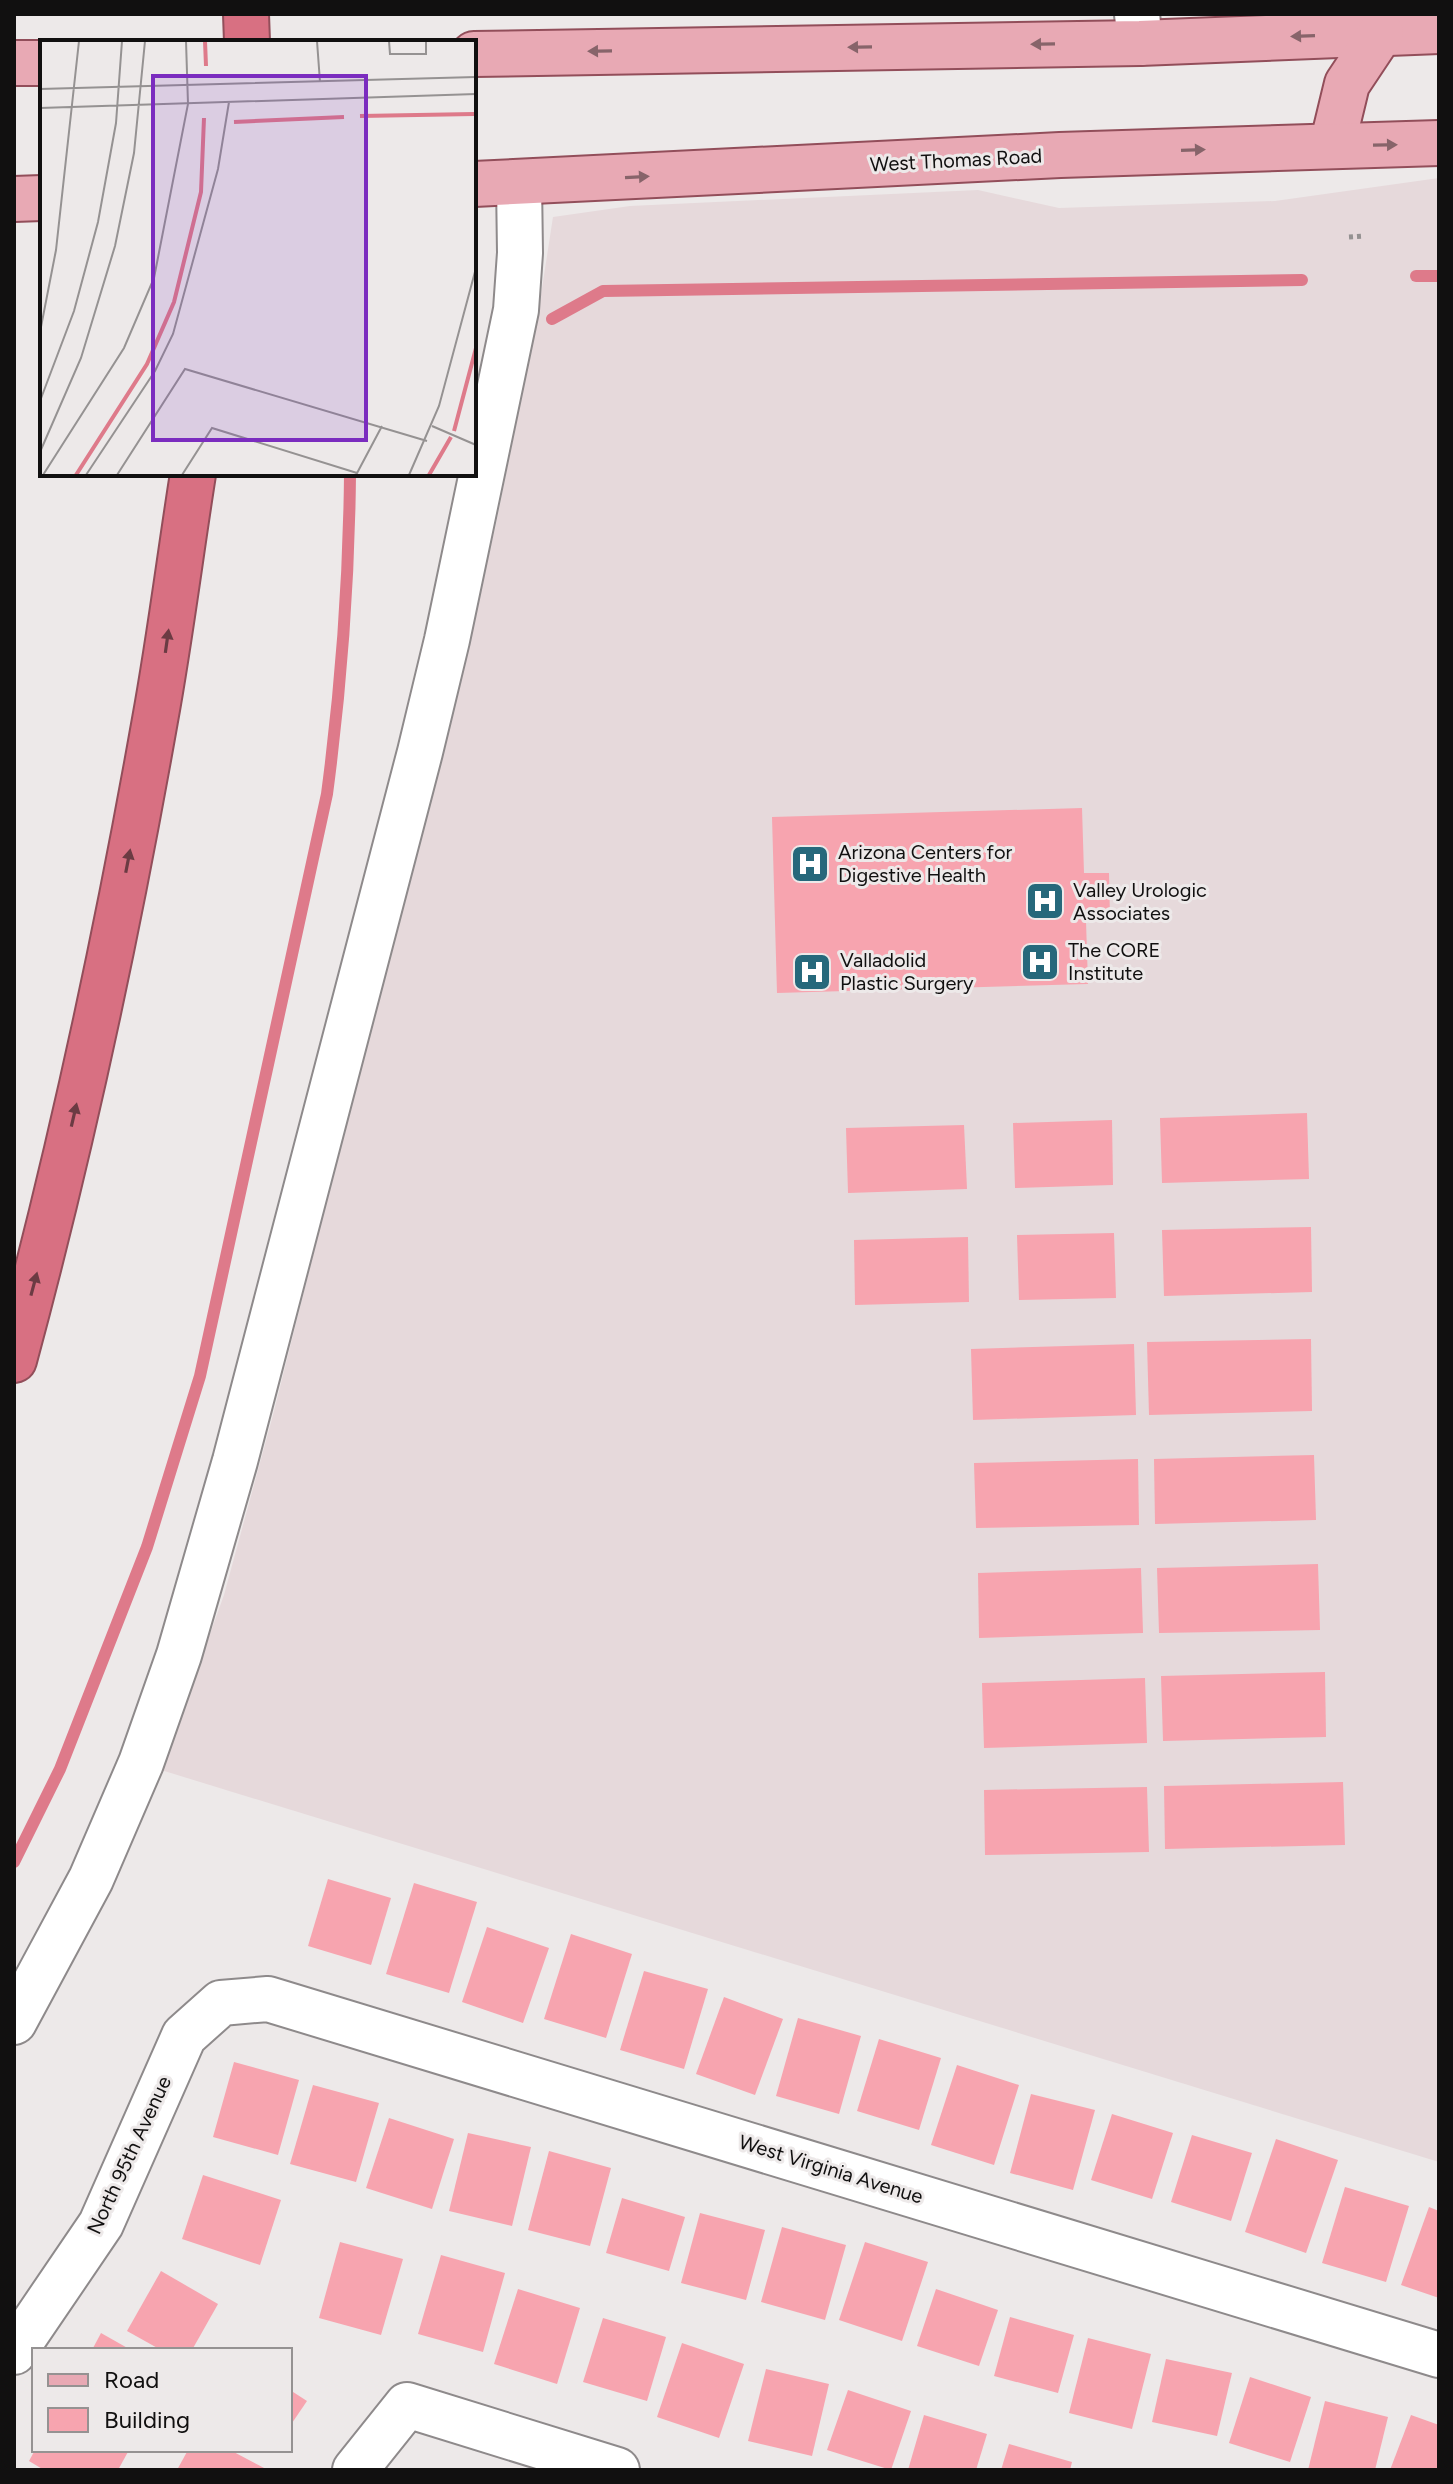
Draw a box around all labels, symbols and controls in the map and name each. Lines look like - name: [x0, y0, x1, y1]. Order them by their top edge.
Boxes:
- one-way arrow: [1290, 30, 1315, 43]
- one-way arrow: [1030, 38, 1055, 50]
- inset map: [40, 40, 476, 476]
- one-way arrow: [847, 41, 872, 53]
- one-way arrow: [587, 45, 612, 57]
- one-way arrow: [1373, 138, 1398, 151]
- street label: West Thomas Road: [869, 144, 1043, 176]
- one-way arrow: [1181, 144, 1206, 157]
- one-way arrow: [625, 170, 650, 183]
- one-way arrow: [161, 628, 174, 653]
- place label: Arizona Centers for Digestive Health: [838, 840, 1013, 887]
- hospital icon: Arizona Centers for Digestive Health: [789, 843, 831, 885]
- one-way arrow: [122, 848, 134, 873]
- place label: Valley Urologic Associates: [1073, 878, 1207, 925]
- hospital icon: Valley Urologic Associates: [1024, 880, 1066, 922]
- place label: The CORE Institute: [1068, 938, 1160, 985]
- hospital icon: The CORE Institute: [1019, 941, 1061, 983]
- place label: Valladolid Plastic Surgery: [840, 948, 974, 995]
- hospital icon: Valladolid Plastic Surgery: [791, 951, 833, 993]
- one-way arrow: [68, 1103, 81, 1128]
- one-way arrow: [29, 1272, 41, 1297]
- street label: North 95th Avenue: [82, 2072, 176, 2238]
- street label: West Virginia Avenue: [736, 2130, 926, 2208]
- legend: [32, 2348, 292, 2452]
- text: Road: [104, 2365, 159, 2394]
- text: Building: [104, 2405, 190, 2434]

